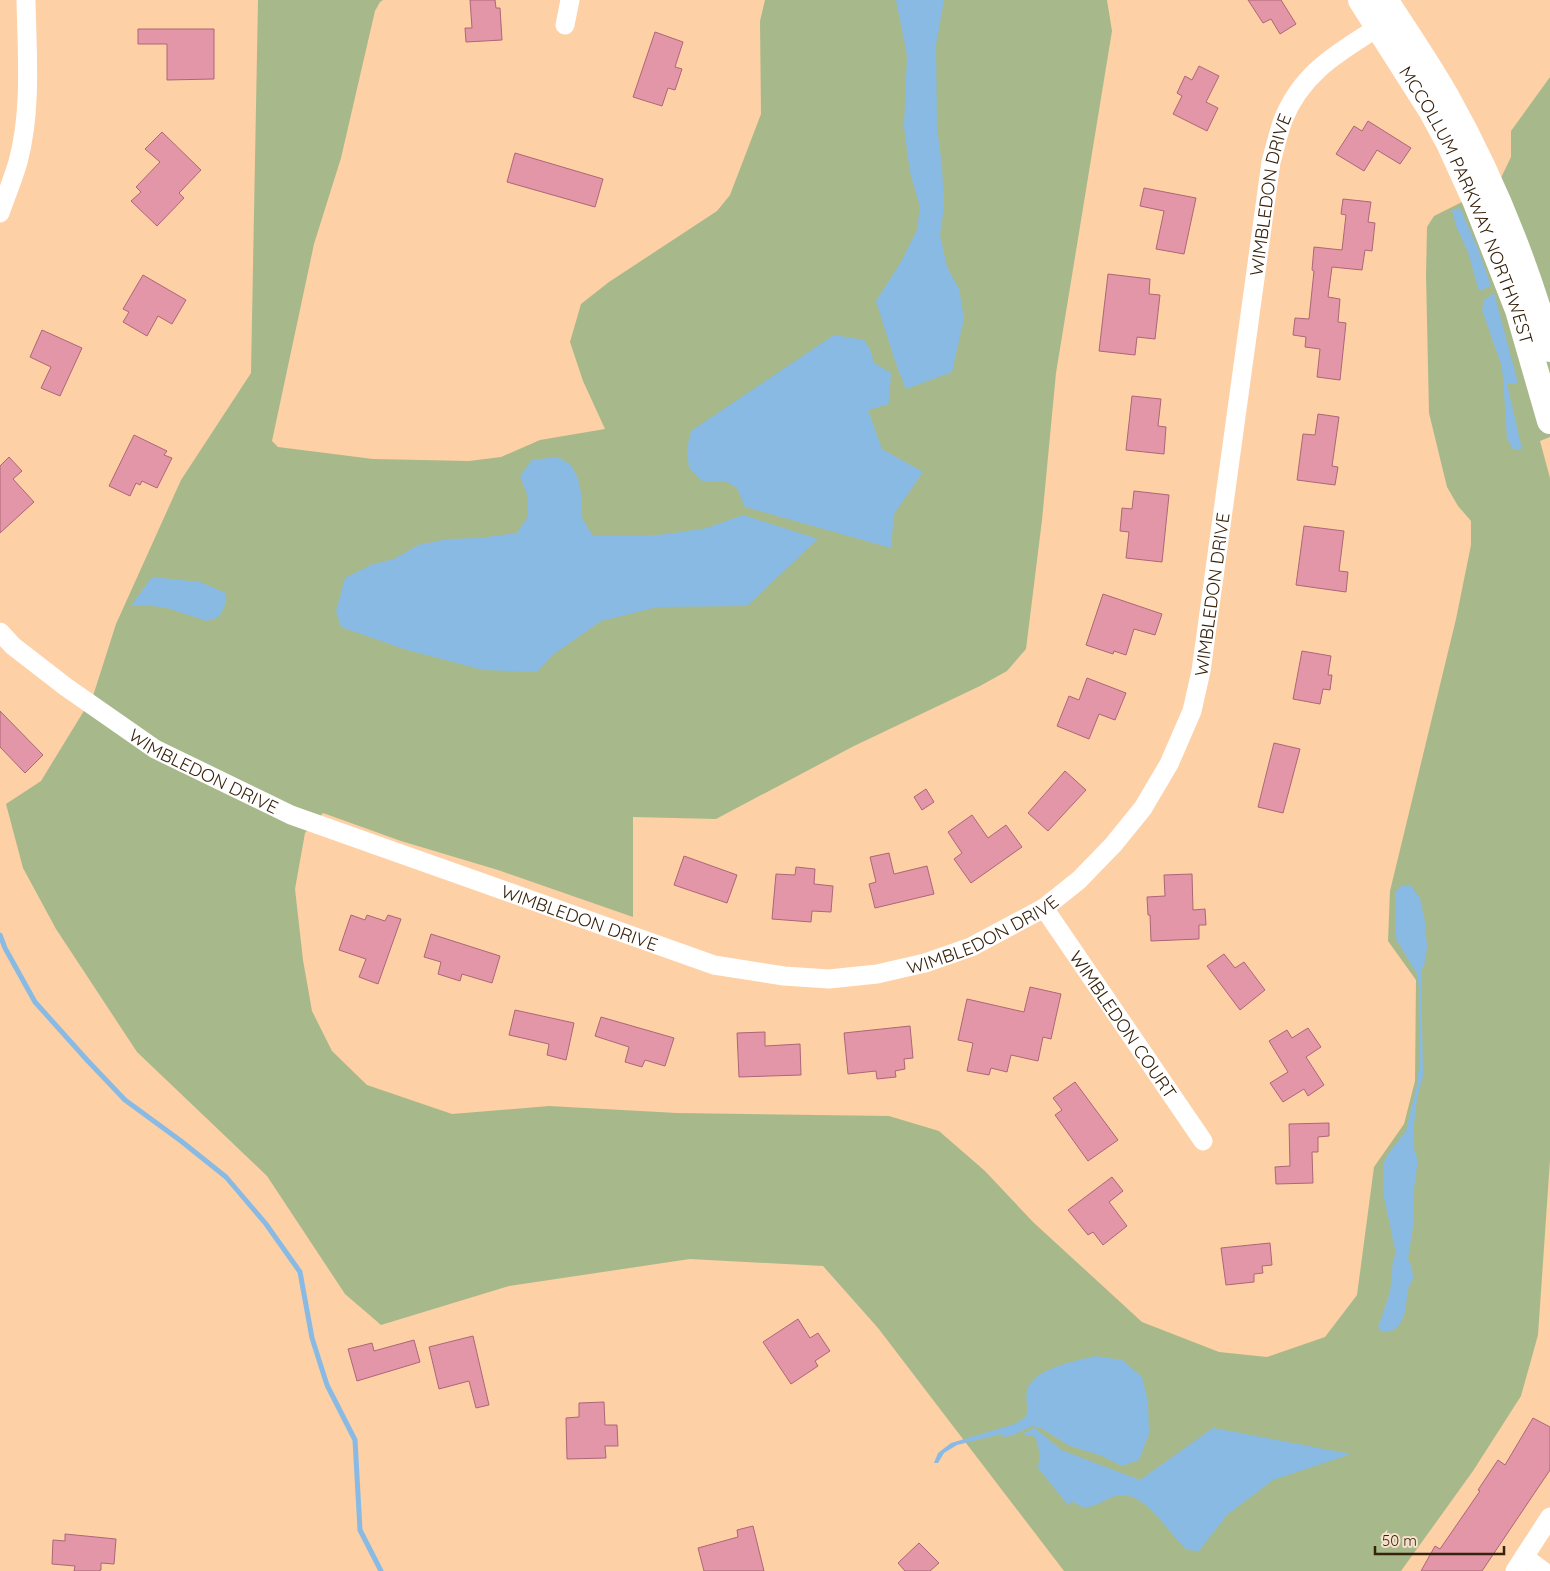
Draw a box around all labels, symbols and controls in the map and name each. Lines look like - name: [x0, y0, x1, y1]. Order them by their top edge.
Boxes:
- street label: MCCOLLUM PARKWAY NORTHWEST: [1394, 62, 1539, 347]
- street label: WIMBLEDON DRIVE: [1244, 110, 1296, 277]
- street label: WIMBLEDON DRIVE: [1189, 511, 1234, 678]
- street label: WIMBLEDON DRIVE: [125, 723, 282, 819]
- street label: WIMBLEDON DRIVE: [498, 879, 661, 956]
- street label: WIMBLEDON DRIVE: [904, 890, 1063, 978]
- street label: WIMBLEDON COURT: [1065, 946, 1182, 1103]
- scale bar: [1375, 1524, 1504, 1556]
- text: 50 m: [1382, 1531, 1417, 1550]

